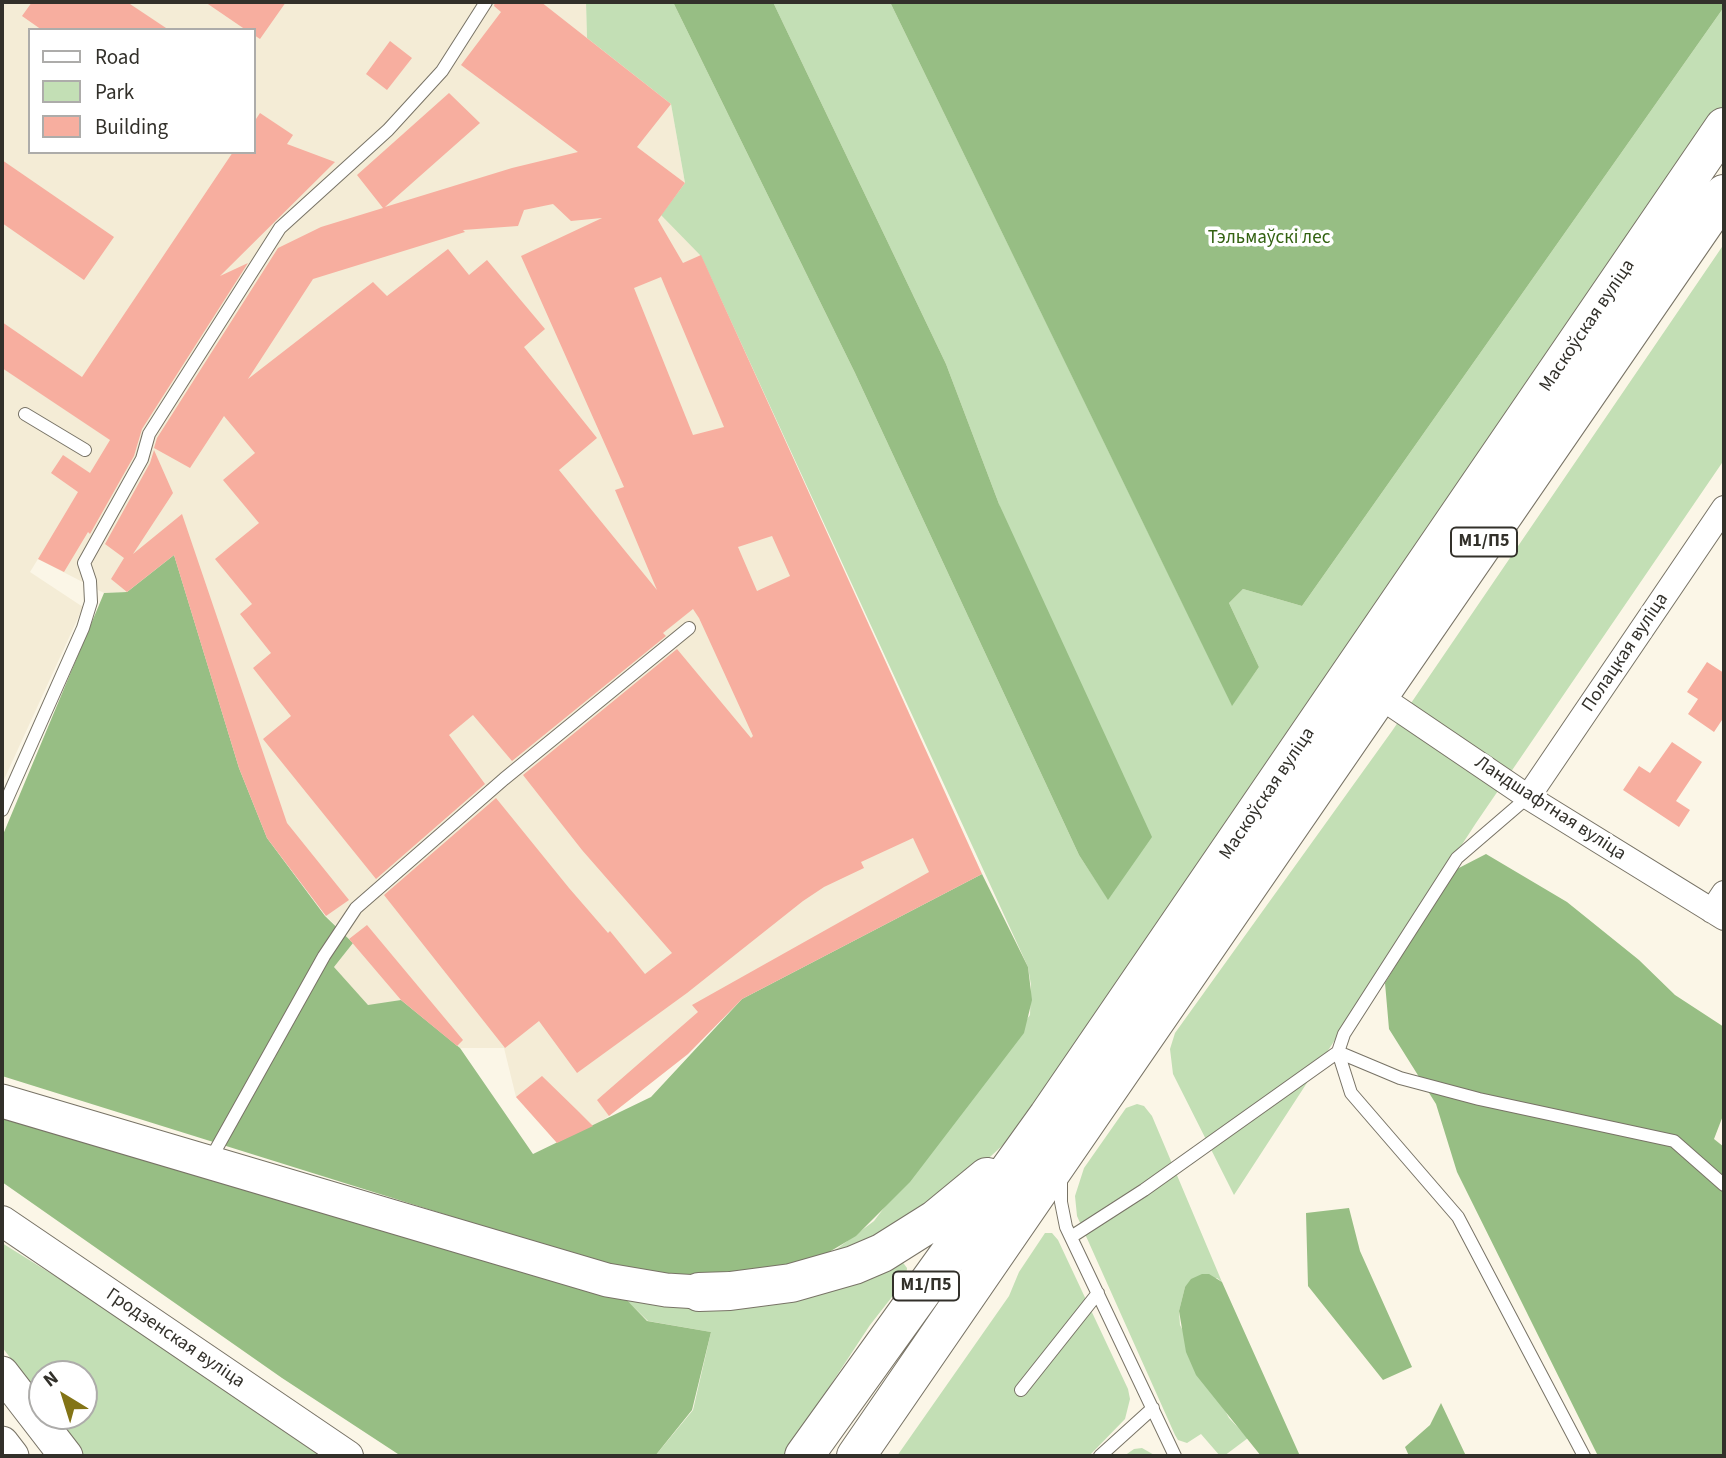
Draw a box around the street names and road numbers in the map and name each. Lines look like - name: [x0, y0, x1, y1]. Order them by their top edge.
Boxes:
- street label: Маскоўская вуліца: [1535, 256, 1641, 396]
- road number: М1/П5: [1451, 528, 1517, 556]
- street label: Полацкая вуліца: [1578, 589, 1674, 717]
- street label: Маскоўская вуліца: [1215, 724, 1321, 864]
- street label: Ландшафтная вуліца: [1470, 752, 1630, 866]
- road number: М1/П5: [893, 1272, 959, 1301]
- street label: Гродзенская вуліца: [101, 1284, 249, 1394]

